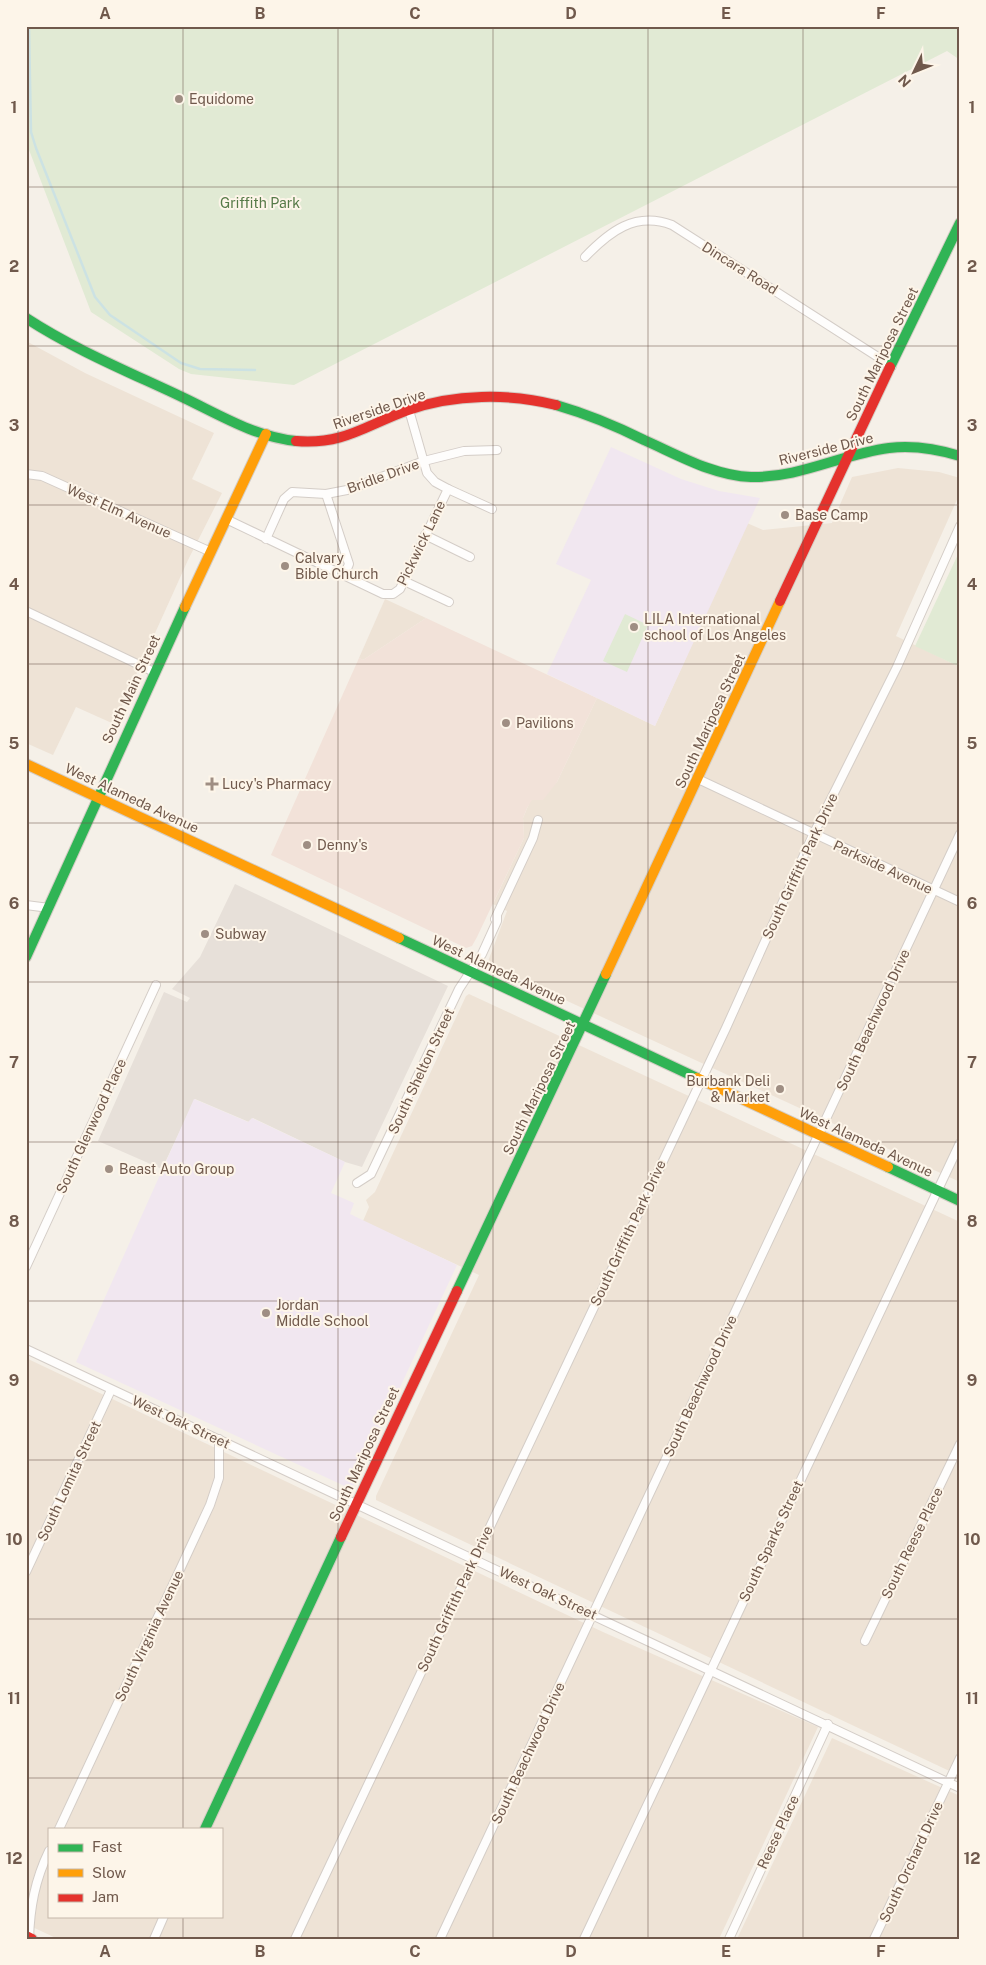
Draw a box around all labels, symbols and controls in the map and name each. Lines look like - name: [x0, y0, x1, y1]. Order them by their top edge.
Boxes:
- text: A: [99, 4, 111, 23]
- text: B: [255, 4, 266, 23]
- text: C: [409, 4, 421, 23]
- text: D: [565, 4, 577, 23]
- text: E: [721, 4, 731, 23]
- text: F: [876, 4, 886, 23]
- north arrow: [888, 48, 938, 98]
- text: N: [895, 71, 914, 90]
- place label: Equidome: [189, 91, 254, 107]
- marker: Equidome: [173, 93, 185, 105]
- text: 1: [11, 98, 17, 117]
- text: 1: [969, 98, 975, 117]
- park label: Griffith Park: [220, 195, 300, 211]
- street label: Dincara Road: [699, 238, 781, 298]
- text: 2: [9, 257, 19, 276]
- text: 2: [967, 257, 977, 276]
- street label: South Mariposa Street: [843, 285, 921, 423]
- street label: Riverside Drive: [331, 386, 427, 432]
- text: 3: [9, 416, 19, 435]
- text: 3: [967, 416, 977, 435]
- street label: Riverside Drive: [777, 430, 875, 468]
- street label: Bridle Drive: [345, 456, 421, 496]
- street label: West Elm Avenue: [64, 481, 174, 541]
- street label: Pickwick Lane: [393, 498, 449, 588]
- place label: Base Camp: [795, 507, 868, 523]
- marker: Base Camp: [779, 509, 791, 521]
- place label: Calvary Bible Church: [295, 550, 378, 582]
- marker: Calvary Bible Church: [279, 560, 291, 572]
- text: 4: [9, 575, 20, 594]
- text: 4: [967, 575, 978, 594]
- place label: LILA International school of Los Angeles: [644, 611, 786, 643]
- marker: LILA International school of Los Angeles: [628, 621, 640, 633]
- street label: South Main Street: [99, 632, 163, 746]
- street label: South Mariposa Street: [672, 651, 748, 791]
- place label: Pavilions: [516, 715, 574, 731]
- marker: Pavilions: [500, 717, 512, 729]
- text: 5: [9, 734, 20, 753]
- text: 5: [967, 734, 978, 753]
- street label: West Alameda Avenue: [63, 760, 202, 836]
- place label: Lucy's Pharmacy: [222, 776, 332, 792]
- marker: Lucy's Pharmacy: [206, 778, 218, 790]
- street label: South Griffith Park Drive: [759, 790, 841, 942]
- place label: Denny's: [317, 837, 368, 853]
- street label: Parkside Avenue: [831, 837, 935, 897]
- marker: Denny's: [301, 839, 313, 851]
- text: 6: [9, 894, 19, 913]
- text: 6: [967, 894, 977, 913]
- place label: Subway: [215, 926, 267, 942]
- marker: Subway: [199, 928, 211, 940]
- street label: West Alameda Avenue: [430, 932, 569, 1008]
- street label: South Beachwood Drive: [833, 947, 913, 1093]
- street label: South Shelton Street: [385, 1006, 457, 1136]
- street label: South Mariposa Street: [500, 1019, 578, 1157]
- text: 7: [9, 1053, 19, 1072]
- text: 7: [967, 1053, 977, 1072]
- street label: South Glenwood Place: [53, 1056, 129, 1196]
- place label: Burbank Deli & Market: [686, 1073, 770, 1105]
- marker: Burbank Deli & Market: [774, 1083, 786, 1095]
- street label: West Alameda Avenue: [797, 1104, 936, 1180]
- street label: South Griffith Park Drive: [587, 1157, 669, 1309]
- place label: Beast Auto Group: [119, 1161, 234, 1177]
- marker: Beast Auto Group: [103, 1163, 115, 1175]
- text: 8: [9, 1212, 20, 1231]
- text: 8: [967, 1212, 978, 1231]
- place label: Jordan Middle School: [276, 1297, 369, 1329]
- marker: Jordan Middle School: [260, 1307, 272, 1319]
- street label: South Beachwood Drive: [660, 1313, 740, 1459]
- text: 9: [9, 1371, 19, 1390]
- text: 9: [967, 1371, 977, 1390]
- street label: South Mariposa Street: [326, 1384, 402, 1524]
- street label: West Oak Street: [129, 1392, 233, 1452]
- street label: South Lomita Street: [34, 1418, 104, 1544]
- street label: South Sparks Street: [736, 1478, 806, 1604]
- street label: South Reese Place: [878, 1485, 946, 1601]
- street label: South Griffith Park Drive: [414, 1523, 496, 1675]
- text: 10: [5, 1530, 23, 1549]
- text: 10: [963, 1530, 981, 1549]
- street label: West Oak Street: [496, 1563, 600, 1623]
- street label: South Virginia Avenue: [111, 1568, 187, 1704]
- street label: South Beachwood Drive: [488, 1680, 568, 1826]
- text: 11: [7, 1689, 21, 1708]
- text: 11: [965, 1689, 979, 1708]
- street label: Reese Place: [754, 1792, 802, 1871]
- street label: South Orchard Drive: [876, 1799, 946, 1925]
- legend: [48, 1828, 222, 1918]
- text: Fast: [92, 1838, 122, 1855]
- text: 12: [5, 1849, 23, 1868]
- text: 12: [963, 1849, 981, 1868]
- text: Slow: [92, 1864, 127, 1881]
- text: Jam: [92, 1888, 119, 1905]
- text: A: [99, 1942, 111, 1961]
- text: B: [255, 1942, 266, 1961]
- text: C: [409, 1942, 421, 1961]
- text: D: [565, 1942, 577, 1961]
- text: E: [721, 1942, 731, 1961]
- text: F: [876, 1942, 886, 1961]

